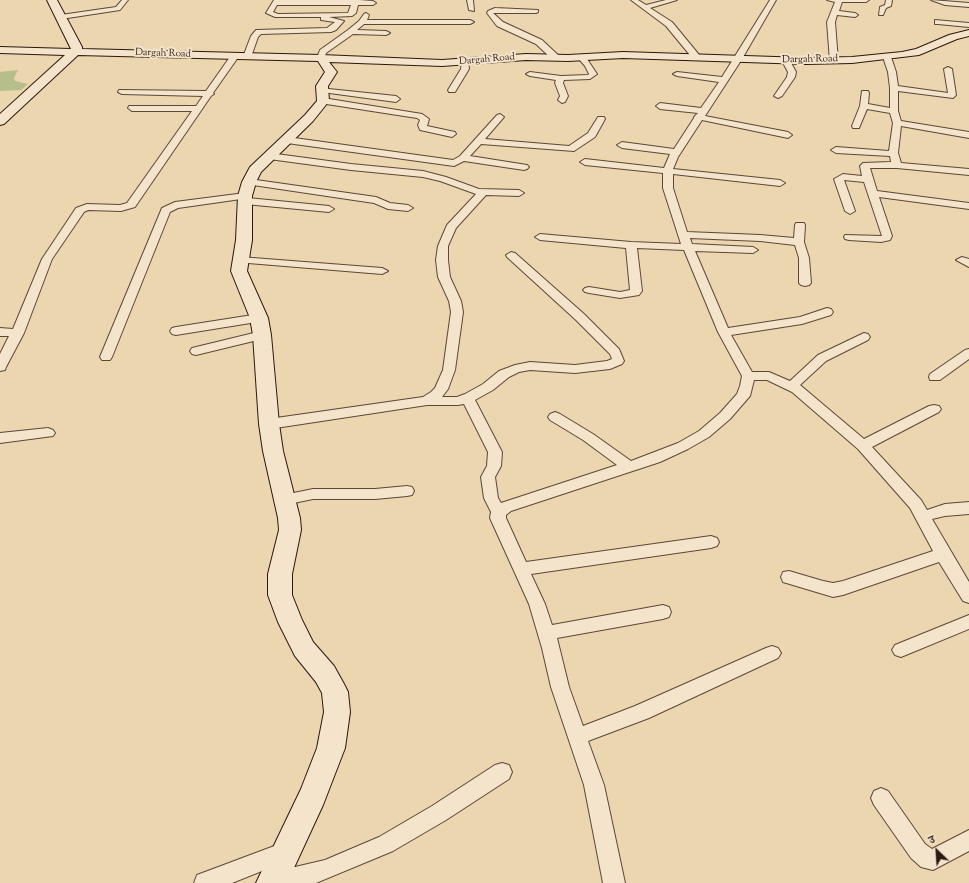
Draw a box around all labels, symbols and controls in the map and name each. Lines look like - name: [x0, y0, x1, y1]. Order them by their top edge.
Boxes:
- street label: Dargah Road: [135, 47, 191, 61]
- street label: Dargah Road: [459, 52, 515, 68]
- street label: Dargah Road: [782, 54, 838, 66]
- north arrow: [917, 831, 957, 871]
- text: उ: [926, 832, 938, 849]

